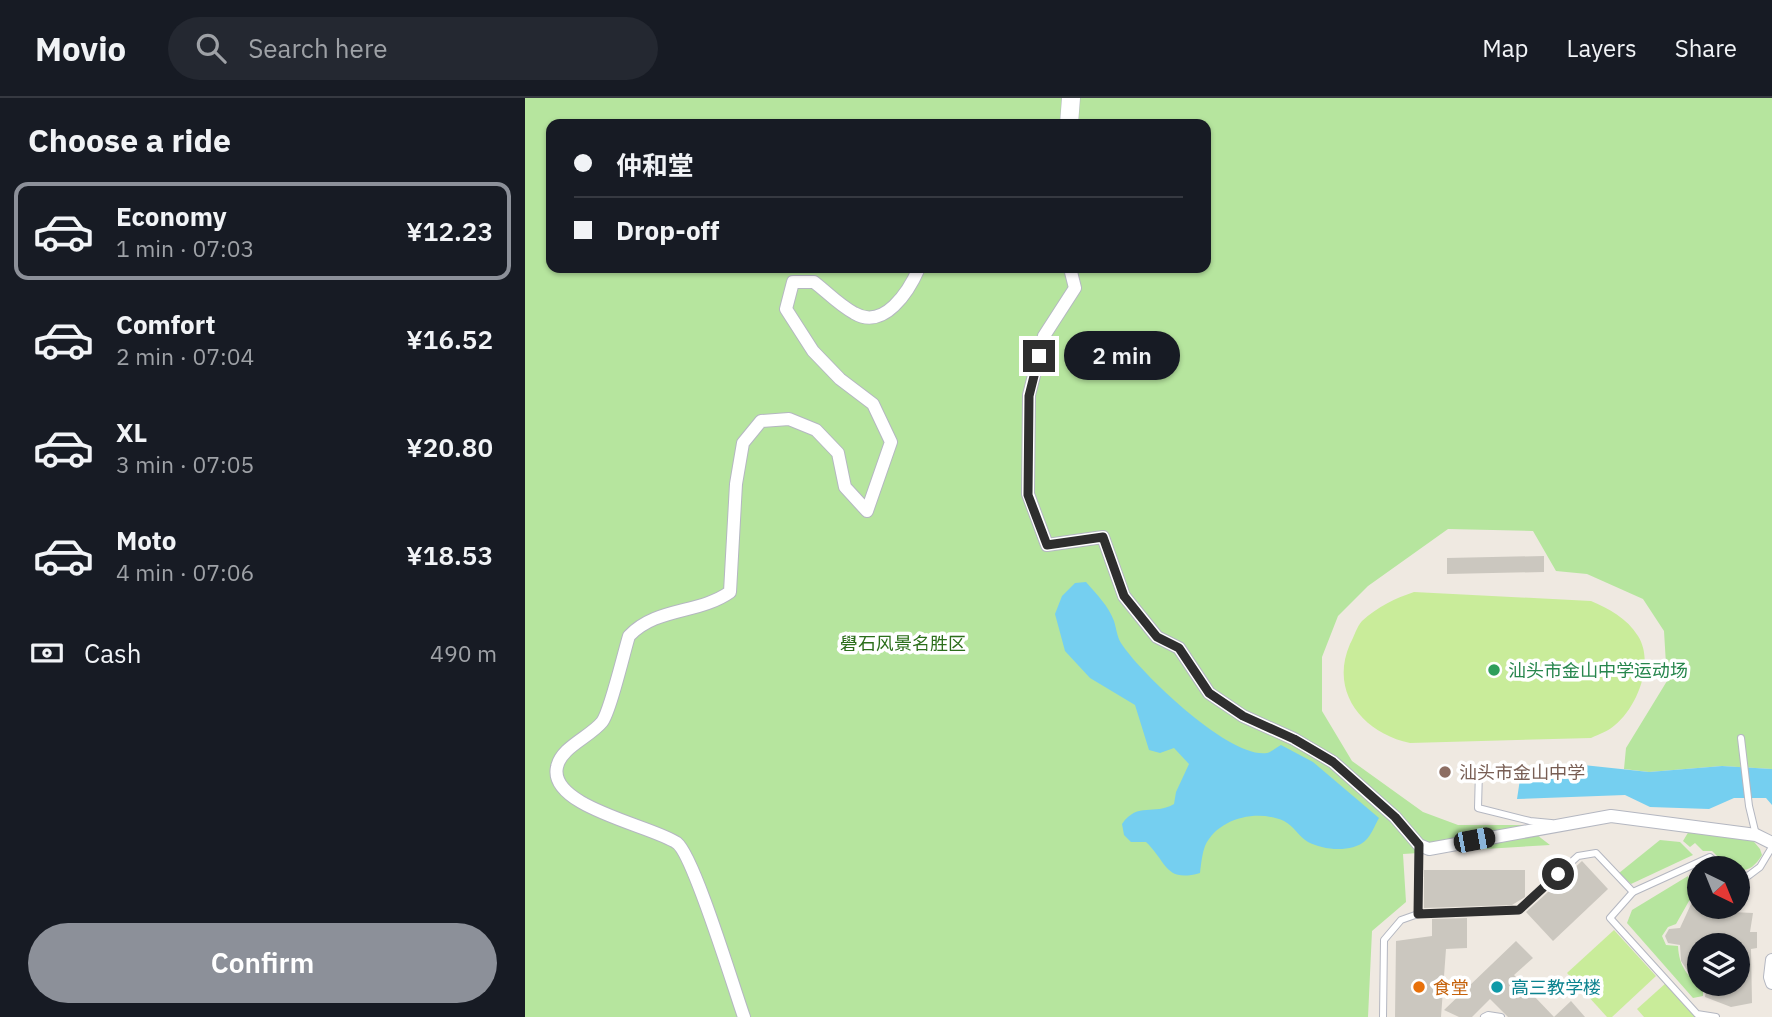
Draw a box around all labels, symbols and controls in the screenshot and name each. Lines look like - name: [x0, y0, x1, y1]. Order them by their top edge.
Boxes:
- search box: [168, 17, 658, 80]
- text: Movio: [35, 27, 126, 70]
- icon: search: [192, 29, 230, 67]
- text: Search here: [248, 31, 388, 65]
- text: Map: [1482, 32, 1529, 64]
- text: Layers: [1567, 32, 1637, 64]
- text: Share: [1675, 32, 1737, 64]
- text: Choose a ride: [28, 119, 231, 161]
- text: 仲和堂: [616, 148, 694, 182]
- text: Economy: [116, 199, 227, 233]
- icon: car: [32, 200, 95, 263]
- text: Drop-off: [616, 213, 719, 247]
- text: ¥12.23: [406, 214, 493, 248]
- text: 1 min · 07:03: [116, 233, 254, 263]
- text: Comfort: [116, 307, 215, 341]
- icon: car: [32, 308, 95, 371]
- text: ¥16.52: [406, 322, 493, 356]
- callout: 2 min: [1063, 331, 1179, 380]
- route end: [1023, 340, 1055, 372]
- text: 2 min: [1092, 340, 1152, 370]
- text: 2 min · 07:04: [116, 341, 254, 371]
- text: XL: [116, 415, 147, 449]
- icon: car: [32, 416, 95, 479]
- text: ¥20.80: [406, 430, 493, 464]
- text: 3 min · 07:05: [116, 449, 254, 479]
- text: Moto: [116, 523, 176, 557]
- icon: car: [32, 524, 95, 587]
- text: ¥18.53: [406, 538, 493, 572]
- text: 4 min · 07:06: [116, 557, 254, 587]
- park label: 礐石风景名胜区: [840, 632, 966, 655]
- icon: cash: [28, 634, 66, 672]
- text: Cash: [84, 636, 141, 670]
- text: 490 m: [430, 638, 497, 668]
- place label: 汕头市金山中学运动场: [1508, 659, 1688, 682]
- marker: 汕头市金山中学运动场: [1486, 662, 1502, 678]
- place label: 汕头市金山中学: [1459, 761, 1585, 784]
- marker: 汕头市金山中学: [1437, 764, 1453, 780]
- car: [1452, 826, 1497, 854]
- north arrow: [1687, 856, 1750, 919]
- map controls: [1687, 856, 1750, 996]
- route start: [1542, 858, 1574, 890]
- button: Confirm: [28, 923, 497, 1003]
- button: layers: [1687, 933, 1750, 996]
- place label: 食堂: [1433, 976, 1469, 999]
- place label: 高三教学楼: [1511, 976, 1601, 999]
- marker: 食堂: [1411, 979, 1427, 995]
- marker: 高三教学楼: [1489, 979, 1505, 995]

